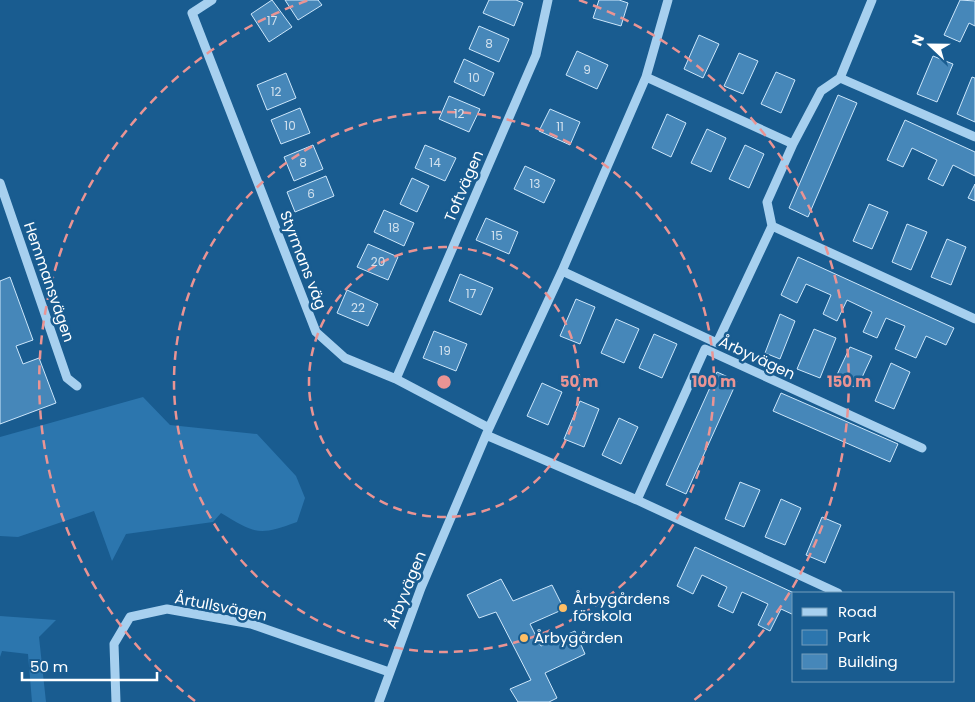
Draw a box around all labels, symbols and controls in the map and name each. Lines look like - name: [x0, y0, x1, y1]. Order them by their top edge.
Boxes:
- house number: 17: [267, 12, 278, 29]
- north arrow: [905, 20, 955, 70]
- text: N: [907, 32, 929, 49]
- house number: 8: [485, 35, 493, 52]
- house number: 9: [583, 61, 591, 78]
- house number: 10: [468, 69, 480, 86]
- house number: 12: [271, 83, 281, 100]
- house number: 12: [454, 105, 464, 122]
- house number: 10: [284, 117, 296, 134]
- house number: 11: [556, 118, 564, 135]
- street label: Toftvägen: [439, 147, 488, 225]
- house number: 8: [299, 154, 307, 171]
- house number: 14: [429, 154, 441, 171]
- house number: 13: [530, 175, 540, 192]
- house number: 6: [307, 185, 315, 202]
- street label: Styrmans väg: [275, 207, 332, 312]
- street label: Hemmansvägen: [19, 219, 80, 345]
- house number: 18: [388, 219, 400, 236]
- house number: 15: [491, 227, 503, 244]
- house number: 20: [371, 253, 385, 270]
- house number: 17: [466, 285, 477, 302]
- house number: 22: [351, 299, 365, 316]
- street label: Årbyvägen: [716, 331, 799, 384]
- house number: 19: [439, 342, 451, 359]
- text: 50 m: [560, 371, 598, 392]
- text: 100 m: [692, 371, 736, 392]
- text: 150 m: [827, 371, 871, 392]
- centre of rings: [435, 373, 453, 391]
- street label: Årbyvägen: [380, 548, 431, 632]
- street label: Årtullsvägen: [173, 587, 269, 626]
- place label: Årbygårdens förskola: [573, 588, 670, 626]
- legend: [792, 592, 955, 682]
- text: Road: [838, 601, 877, 622]
- marker: Årbygårdens förskola: [557, 602, 569, 614]
- text: Park: [838, 626, 870, 647]
- place label: Årbygården: [534, 627, 623, 648]
- marker: Årbygården: [518, 632, 530, 644]
- scale bar: [22, 650, 158, 682]
- text: Building: [838, 651, 898, 672]
- text: 50 m: [30, 656, 68, 677]

